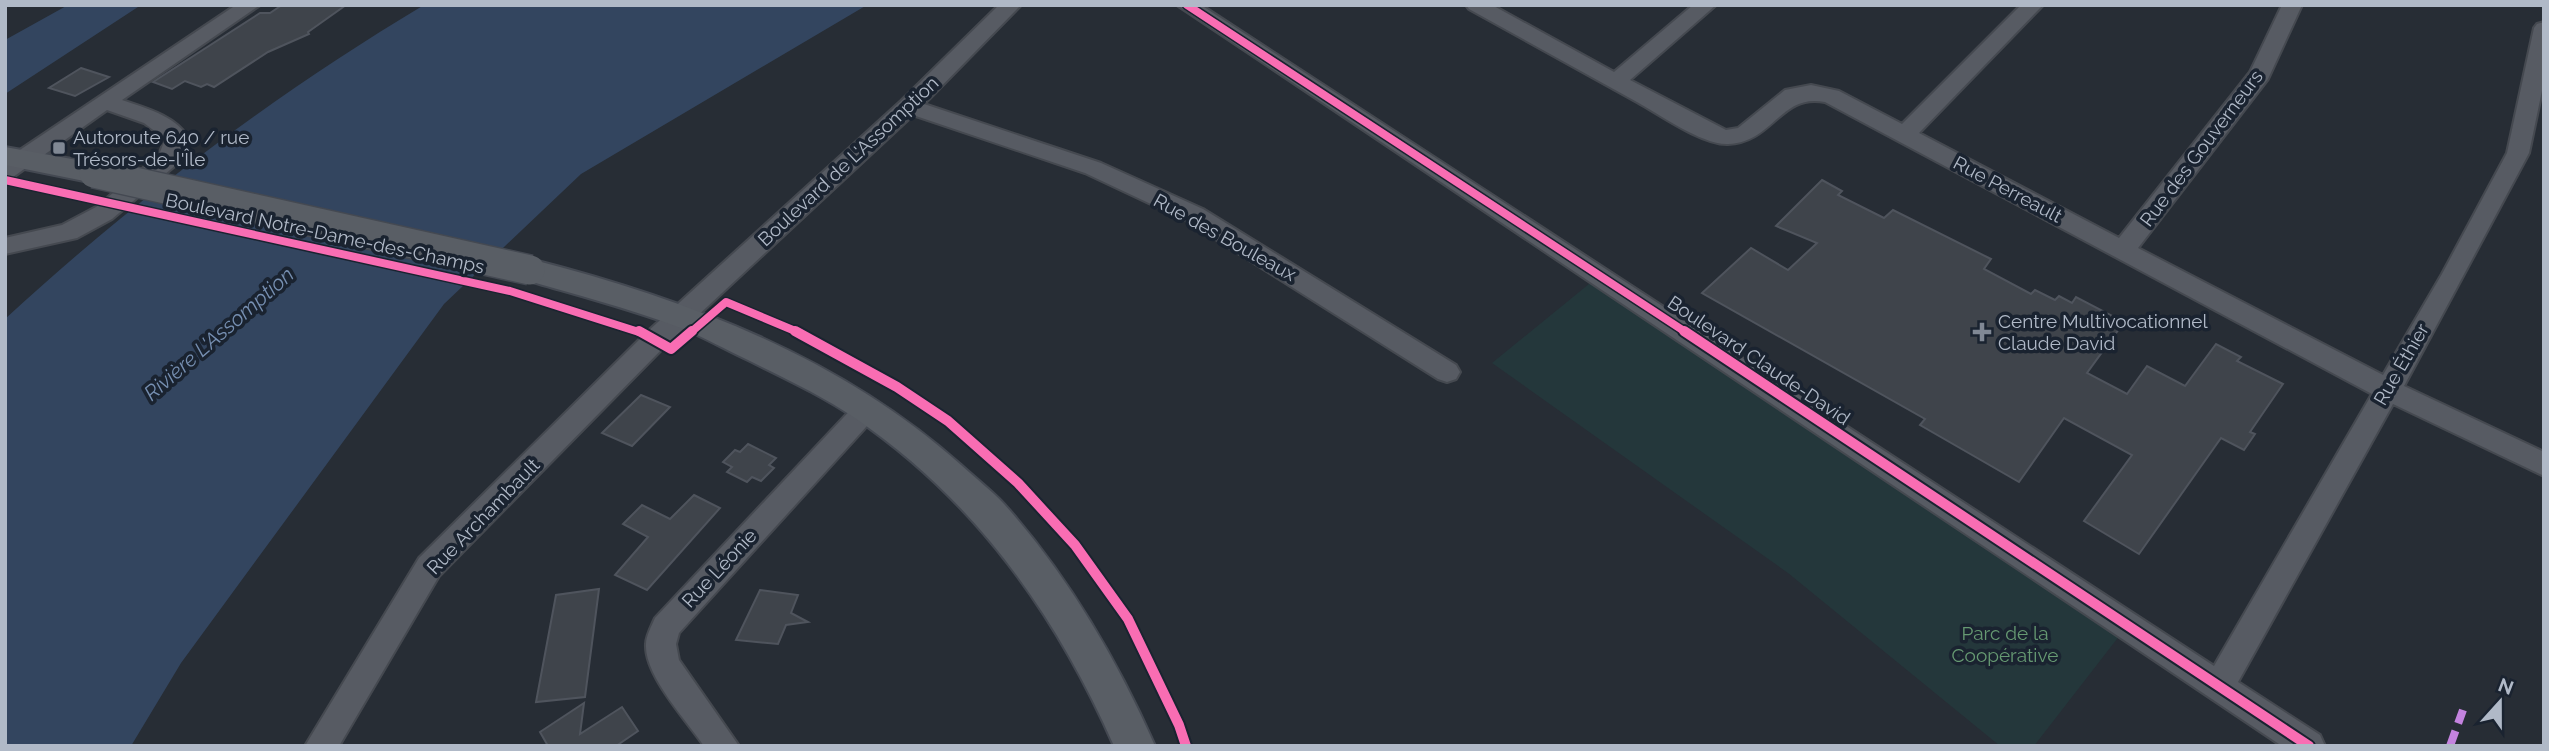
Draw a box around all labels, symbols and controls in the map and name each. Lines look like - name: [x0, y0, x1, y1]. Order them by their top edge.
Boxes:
- street label: Rue des Gouverneurs: [2135, 66, 2267, 230]
- street label: Boulevard de L'Assomption: [753, 72, 943, 250]
- place label: Autoroute 640 / rue Trésors-de-l'Île: [73, 126, 249, 170]
- marker: Autoroute 640 / rue Trésors-de-l'Île: [51, 140, 67, 156]
- street label: Rue Perreault: [1950, 151, 2067, 227]
- street label: Boulevard Notre-Dame-des-Champs: [163, 188, 487, 278]
- street label: Rue des Bouleaux: [1150, 189, 1300, 285]
- water label: Rivière L'Assomption: [139, 262, 299, 405]
- street label: Boulevard Claude-David: [1664, 291, 1854, 429]
- place label: Centre Multivocationnel Claude David: [1998, 310, 2208, 354]
- street label: Rue Éthier: [2369, 319, 2433, 409]
- marker: Centre Multivocationnel Claude David: [1972, 322, 1992, 342]
- street label: Rue Archambault: [422, 453, 544, 578]
- street label: Rue Léonie: [677, 524, 761, 612]
- park label: Parc de la Coopérative: [1952, 622, 2058, 666]
- north arrow: [2465, 667, 2535, 737]
- text: N: [2495, 673, 2517, 699]

